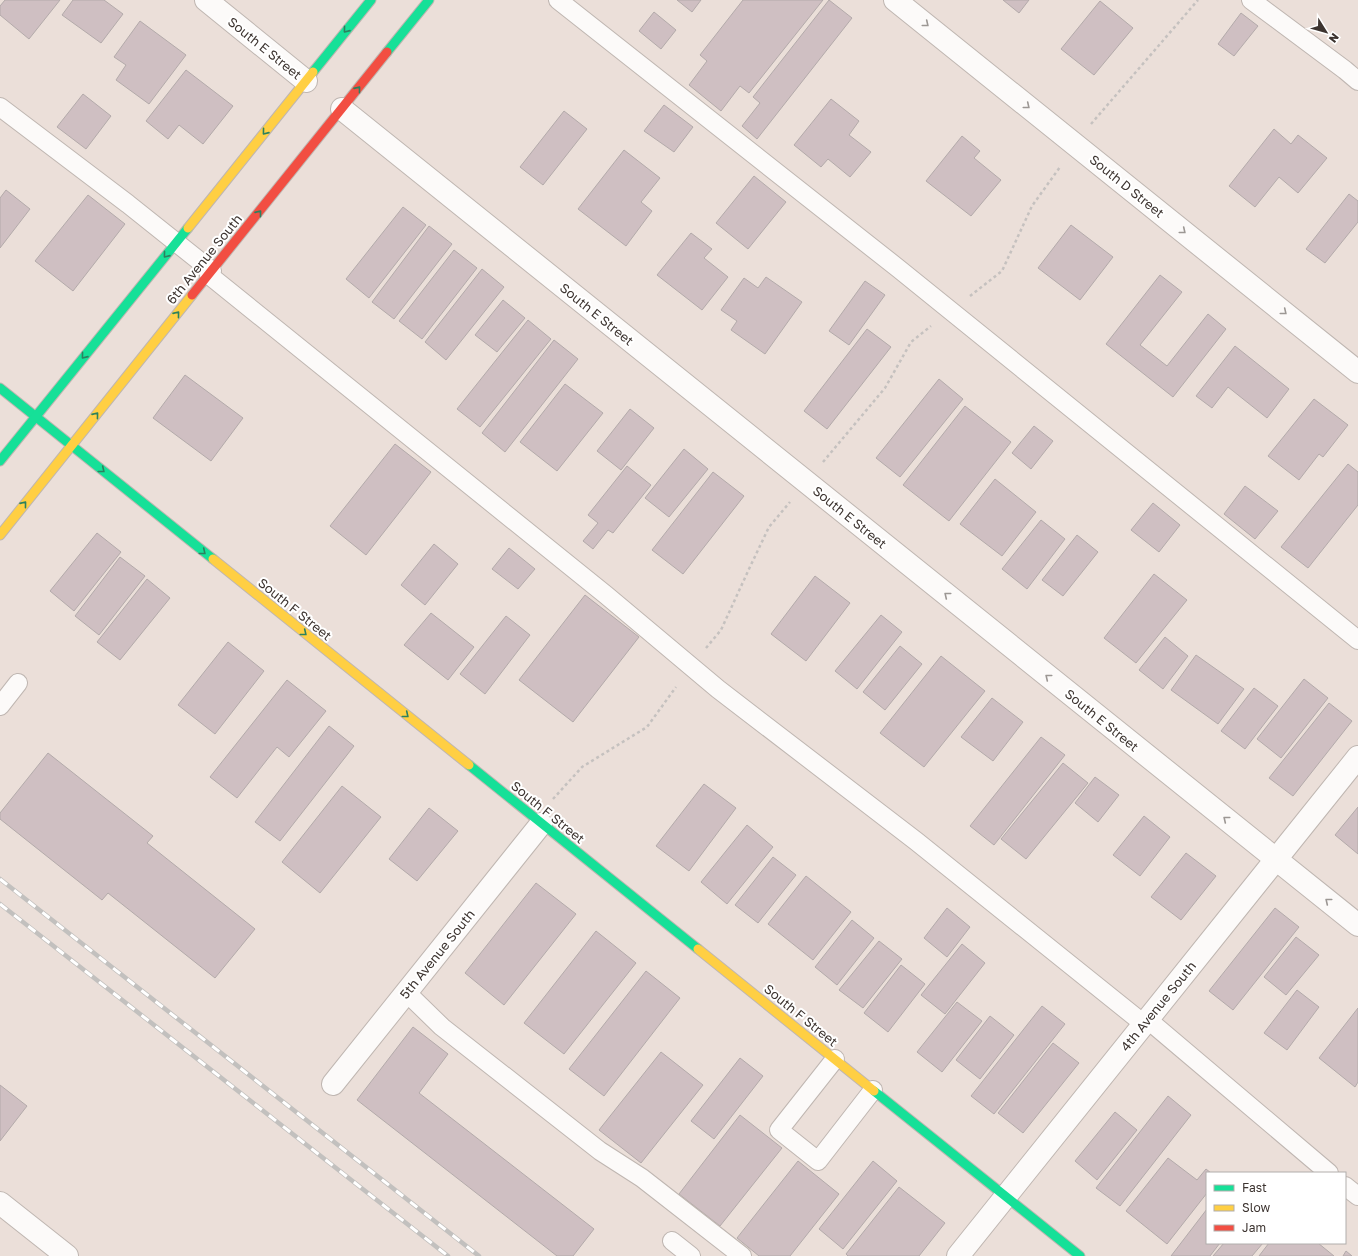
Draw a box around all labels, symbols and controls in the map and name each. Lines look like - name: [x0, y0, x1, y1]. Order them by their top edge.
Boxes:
- north arrow: [1306, 12, 1346, 52]
- street label: South E Street: [225, 13, 305, 83]
- one-way arrow: [921, 20, 928, 27]
- one-way arrow: [344, 26, 351, 33]
- text: N: [1327, 31, 1342, 46]
- one-way arrow: [353, 87, 360, 94]
- one-way arrow: [1023, 101, 1030, 108]
- one-way arrow: [263, 127, 270, 134]
- street label: South D Street: [1087, 151, 1167, 221]
- one-way arrow: [254, 210, 261, 217]
- street label: 6th Avenue South: [163, 211, 245, 307]
- one-way arrow: [1178, 226, 1186, 233]
- one-way arrow: [164, 250, 171, 258]
- street label: South E Street: [557, 279, 637, 349]
- one-way arrow: [1280, 308, 1287, 315]
- one-way arrow: [173, 311, 180, 318]
- one-way arrow: [82, 352, 89, 359]
- one-way arrow: [91, 413, 98, 420]
- one-way arrow: [97, 466, 104, 473]
- street label: South E Street: [810, 482, 890, 552]
- one-way arrow: [20, 502, 27, 509]
- one-way arrow: [198, 547, 206, 554]
- street label: South F Street: [255, 574, 335, 644]
- one-way arrow: [945, 593, 952, 600]
- one-way arrow: [300, 629, 307, 636]
- one-way arrow: [1046, 674, 1053, 681]
- street label: South E Street: [1062, 685, 1142, 755]
- one-way arrow: [401, 710, 408, 717]
- street label: South F Street: [508, 777, 588, 847]
- one-way arrow: [1224, 817, 1231, 824]
- one-way arrow: [1325, 899, 1332, 906]
- street label: 5th Avenue South: [396, 906, 478, 1002]
- street label: 4th Avenue South: [1117, 958, 1199, 1054]
- street label: South F Street: [761, 980, 841, 1050]
- legend: [1206, 1172, 1346, 1244]
- text: Fast: [1242, 1180, 1267, 1195]
- text: Slow: [1242, 1200, 1270, 1215]
- text: Jam: [1242, 1220, 1266, 1235]

